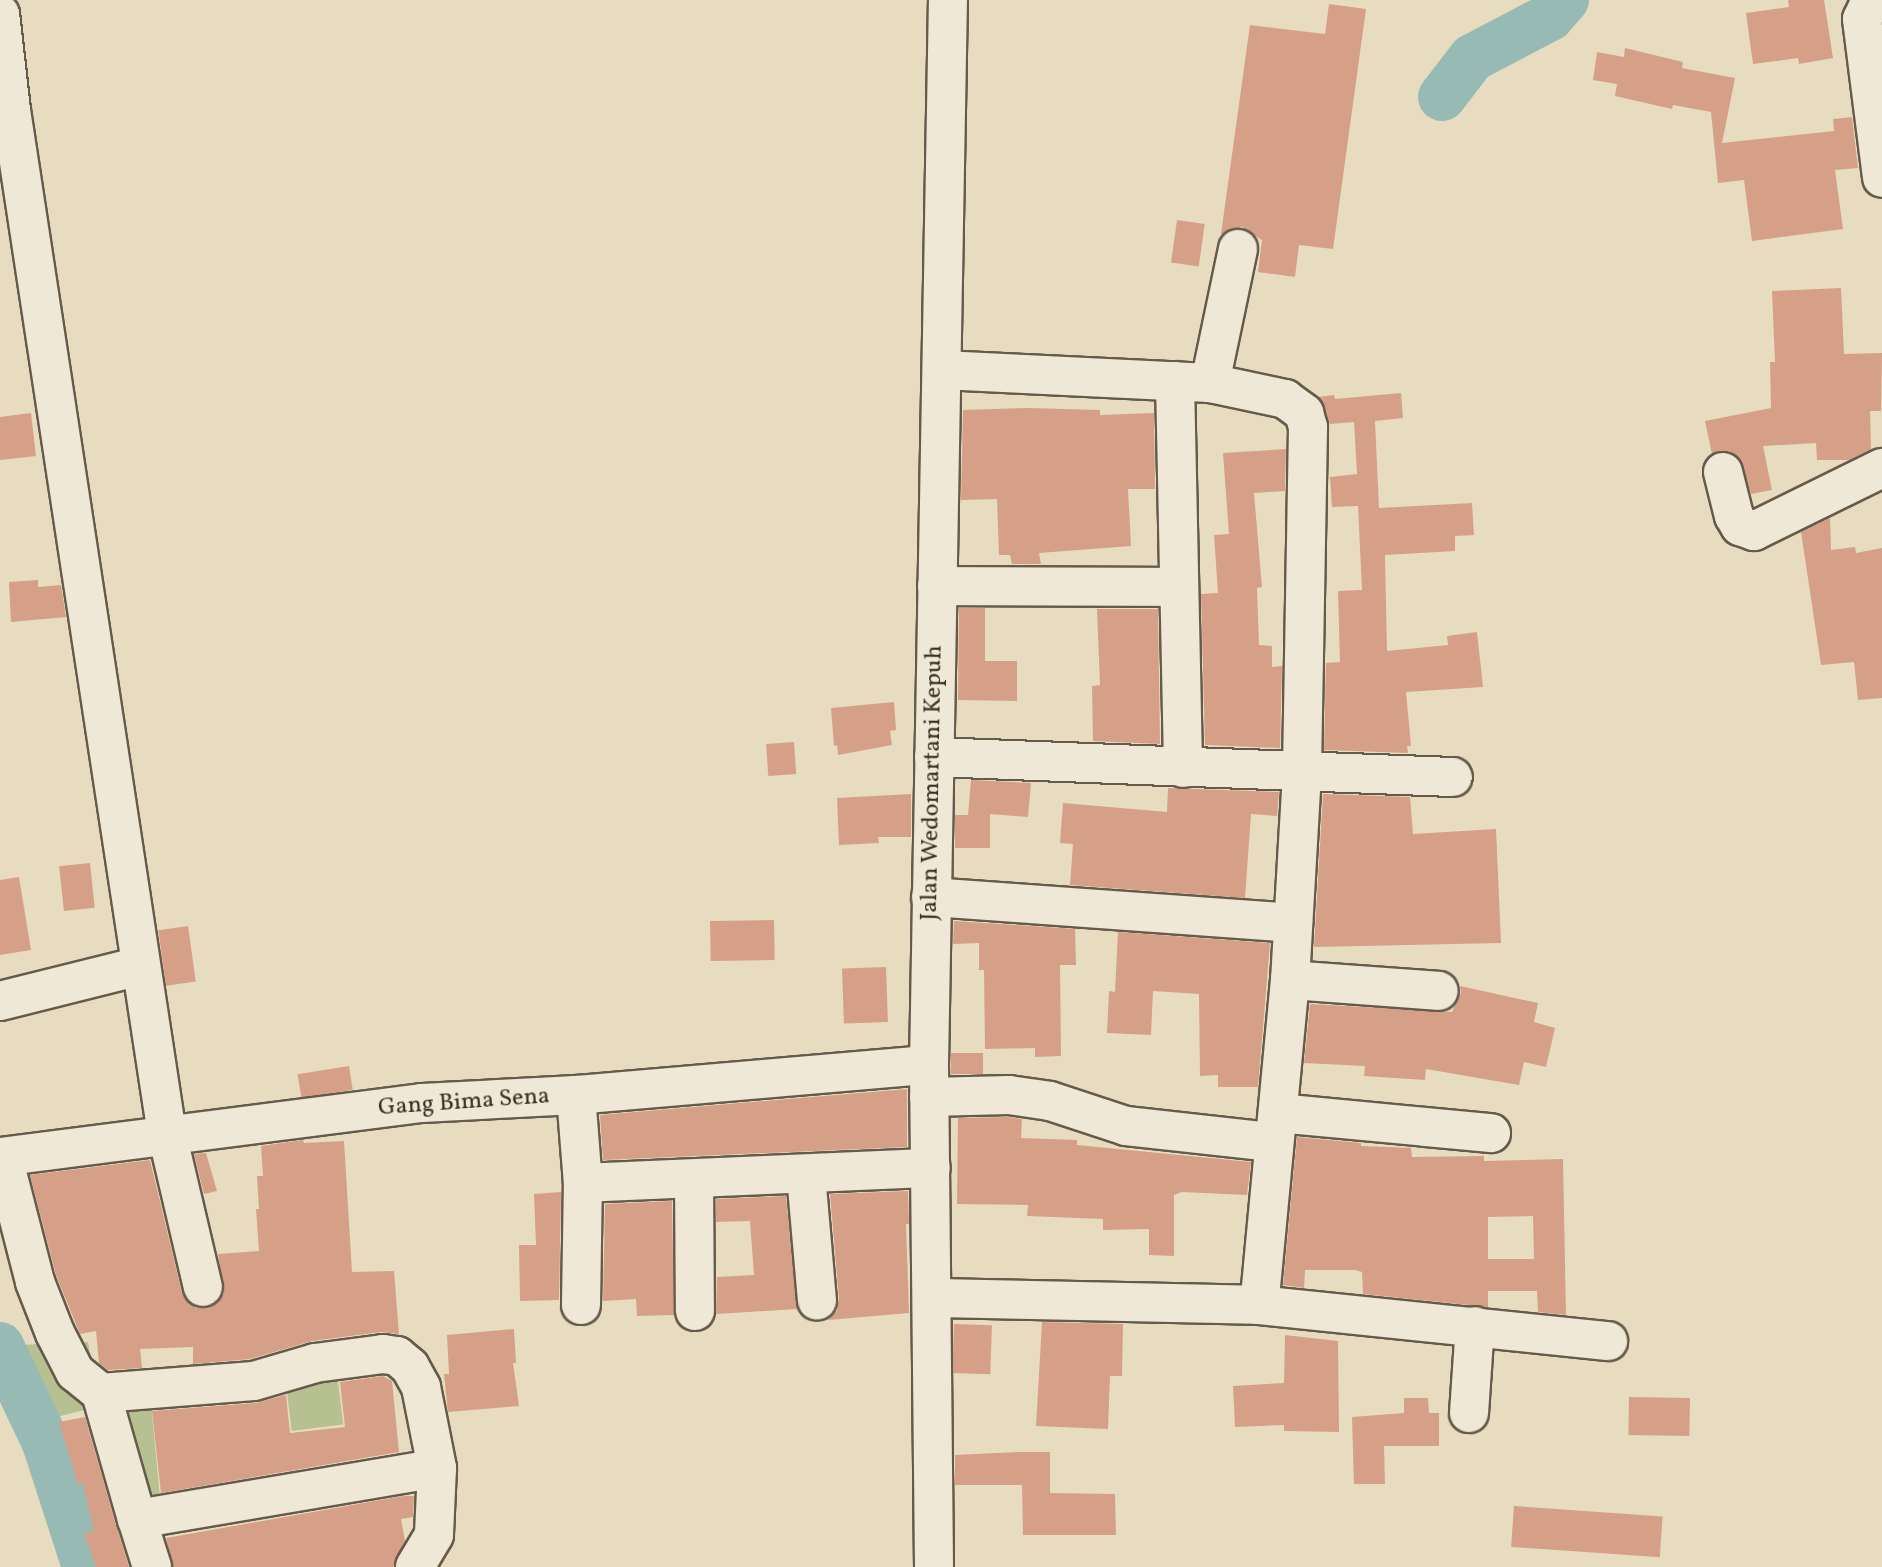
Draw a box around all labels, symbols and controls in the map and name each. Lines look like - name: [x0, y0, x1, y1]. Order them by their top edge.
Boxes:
- street label: Jalan Wedomartani Kepuh: [916, 645, 950, 921]
- street label: Gang Bima Sena: [377, 1083, 551, 1123]

